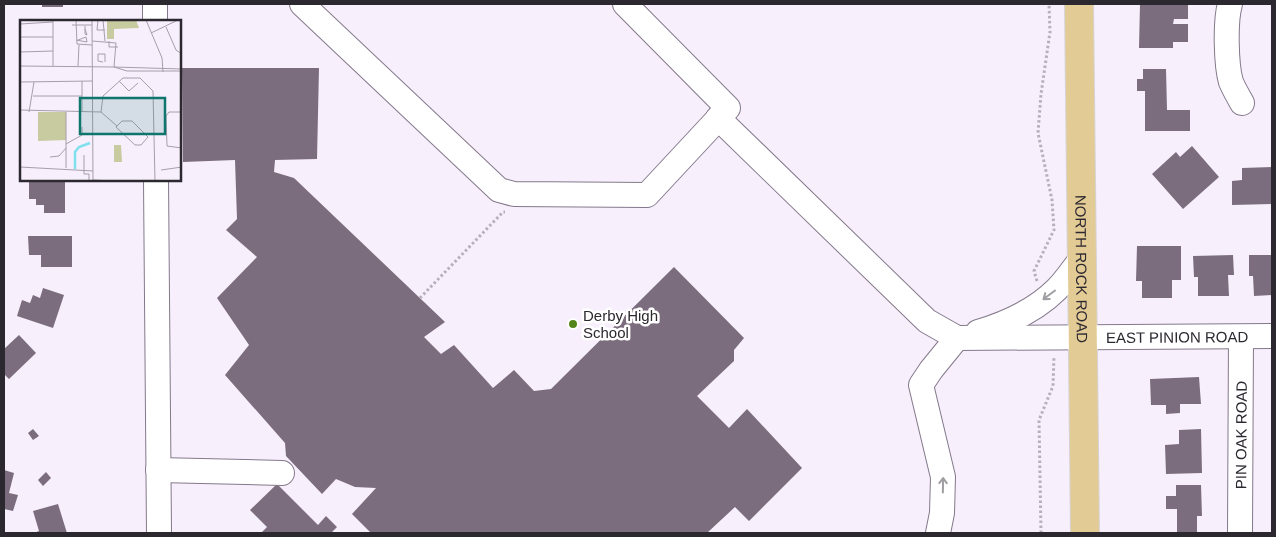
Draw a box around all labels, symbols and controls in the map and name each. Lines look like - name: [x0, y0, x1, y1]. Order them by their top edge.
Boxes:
- inset map: [20, 20, 181, 181]
- street label: NORTH ROCK ROAD: [1073, 195, 1091, 343]
- one-way arrow: [1042, 290, 1056, 300]
- place label: Derby High School: [583, 307, 658, 341]
- marker: Derby High School: [567, 318, 579, 330]
- street label: EAST PINION ROAD: [1106, 328, 1249, 346]
- street label: PIN OAK ROAD: [1232, 381, 1249, 489]
- one-way arrow: [938, 477, 948, 494]

